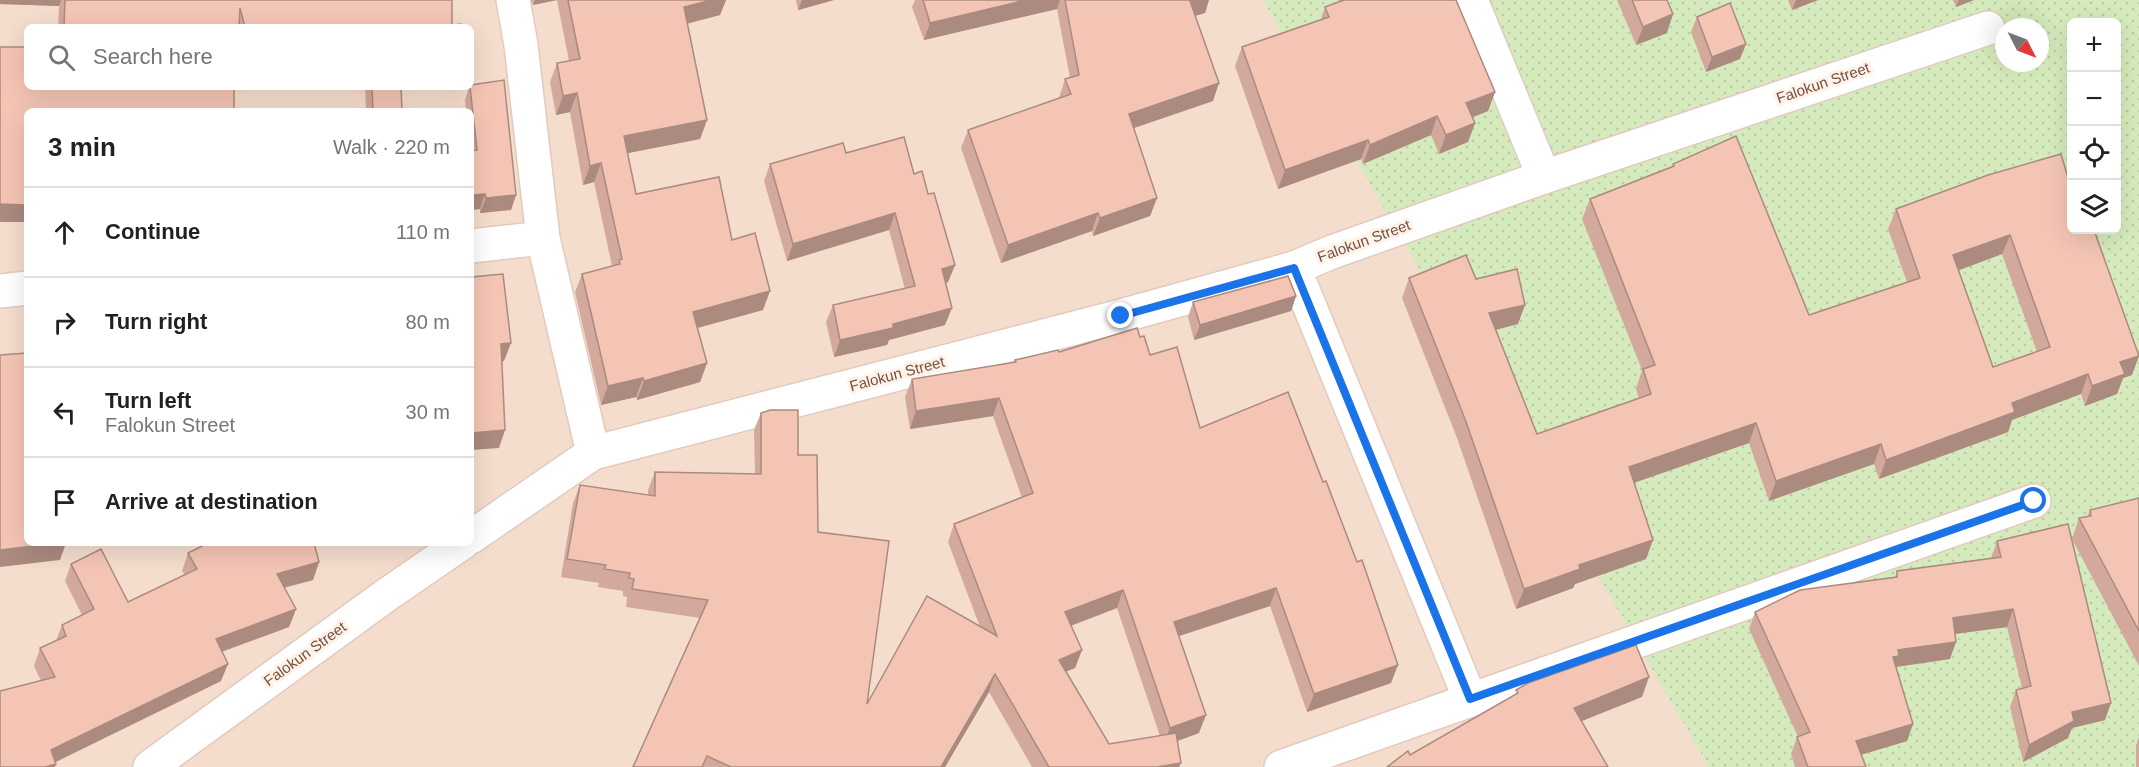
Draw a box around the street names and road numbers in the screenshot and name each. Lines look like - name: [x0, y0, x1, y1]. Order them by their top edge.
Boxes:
- street label: Falokun Street: [1774, 58, 1873, 106]
- street label: Falokun Street: [1315, 216, 1413, 265]
- street label: Falokun Street: [848, 352, 947, 394]
- street label: Falokun Street: [260, 618, 350, 689]

